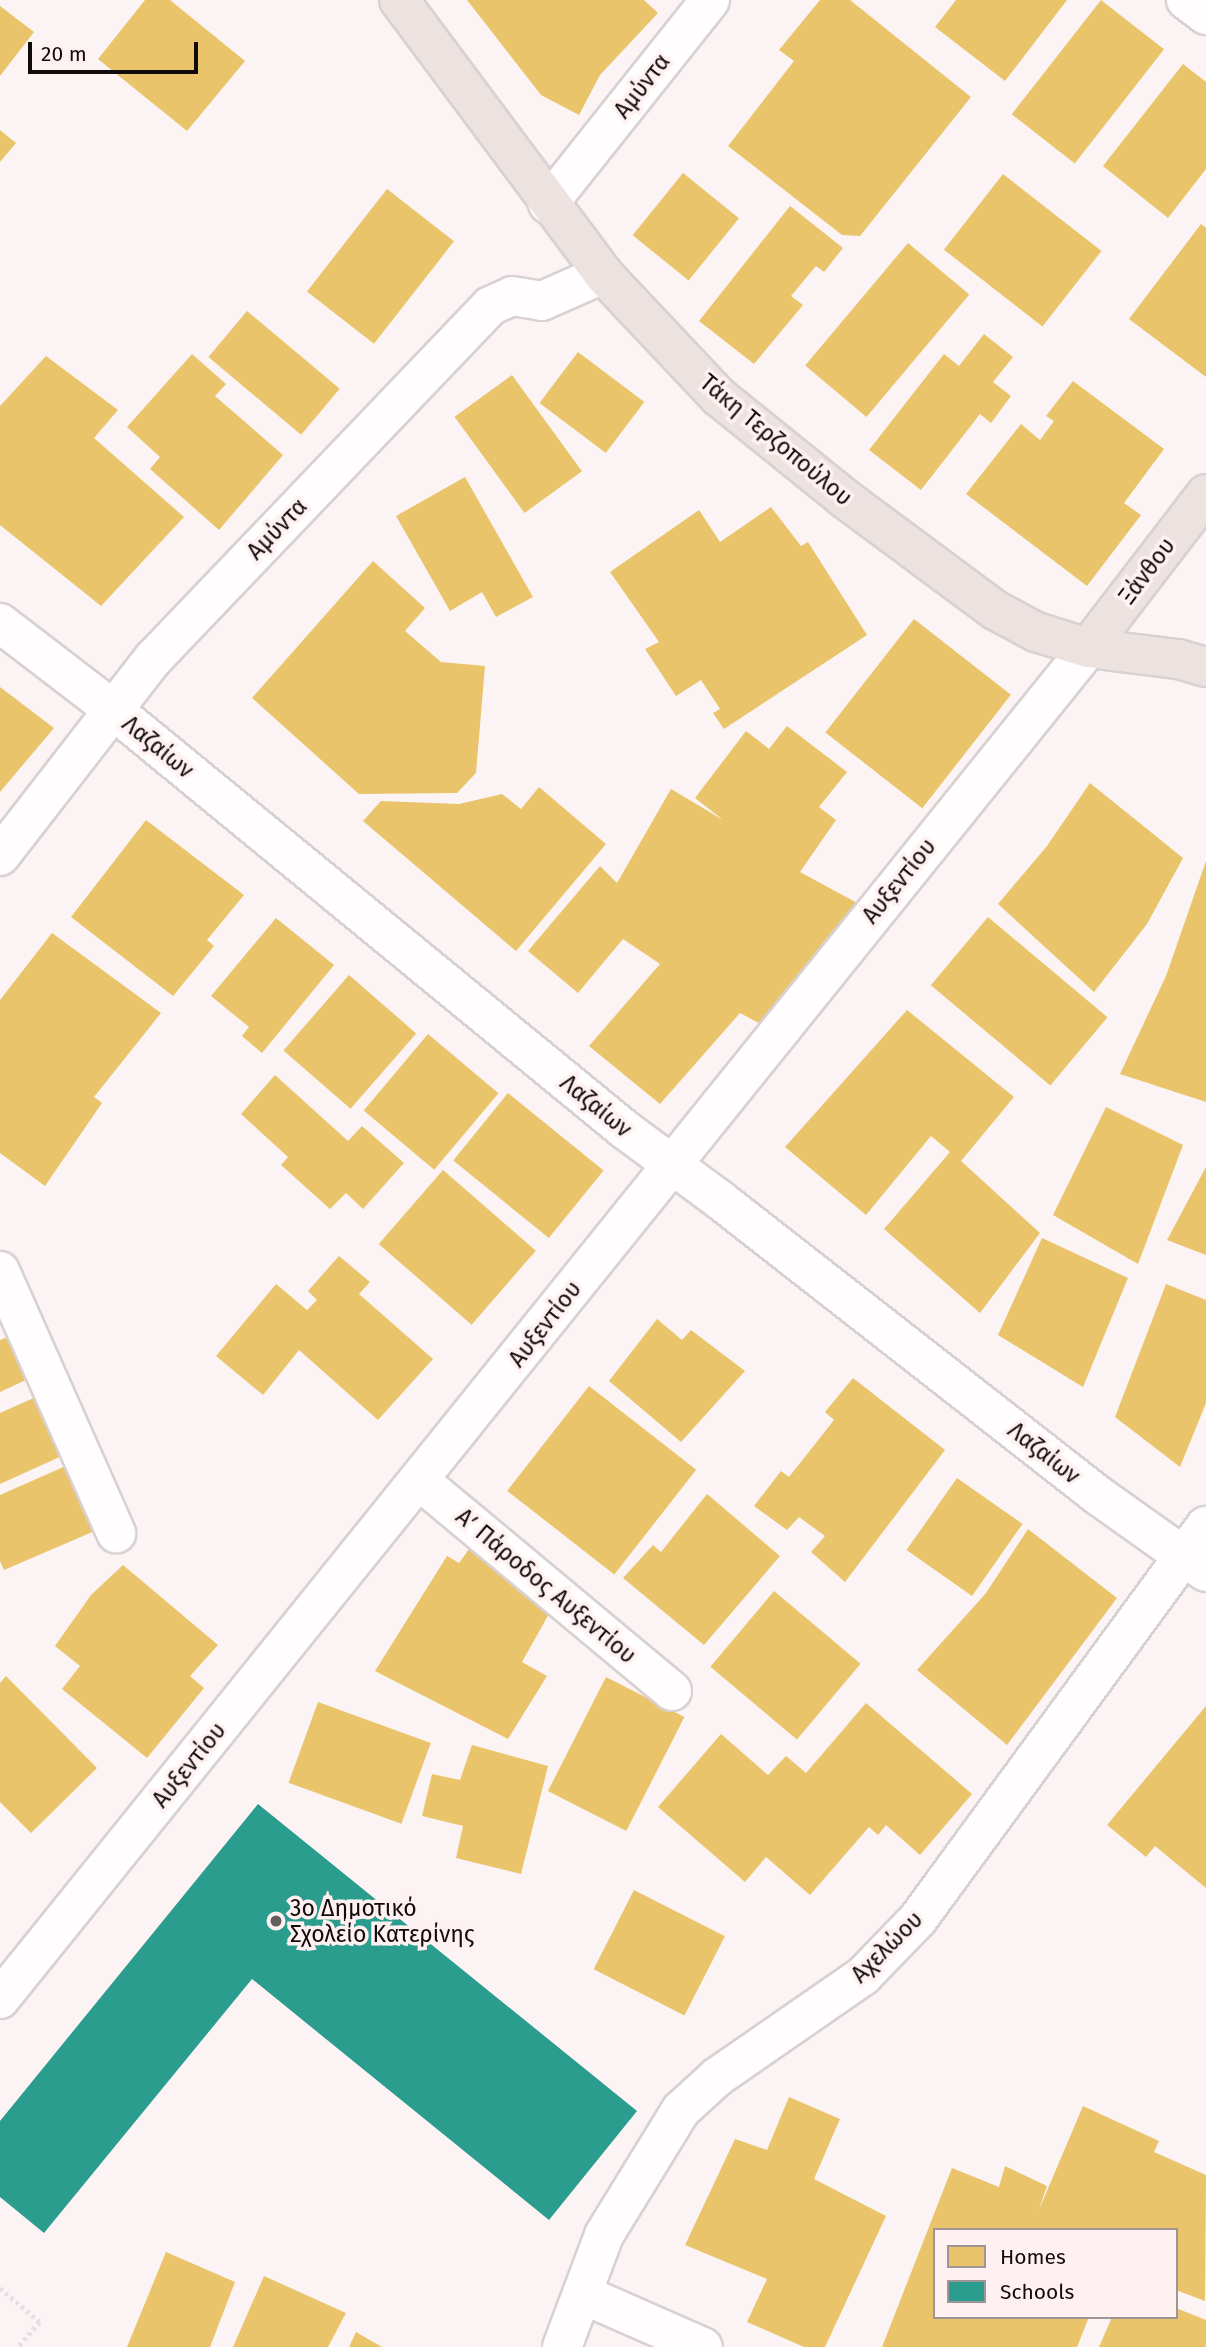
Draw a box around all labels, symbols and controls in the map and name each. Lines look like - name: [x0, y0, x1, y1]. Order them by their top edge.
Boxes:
- scale bar: [32, 28, 201, 72]
- text: 20 m: [41, 41, 87, 67]
- street label: Αμύντα: [608, 48, 676, 124]
- street label: Τάκη Τερζοπούλου: [694, 368, 858, 512]
- street label: Αμύντα: [241, 493, 313, 565]
- street label: Ξάνθου: [1113, 532, 1181, 610]
- street label: Λαζαίων: [117, 710, 199, 784]
- street label: Αυξεντίου: [856, 833, 942, 929]
- street label: Λαζαίων: [555, 1069, 637, 1143]
- street label: Αυξεντίου: [503, 1276, 587, 1372]
- street label: Λαζαίων: [1002, 1416, 1086, 1490]
- street label: Αʹ Πάροδος Αυξεντίου: [450, 1503, 642, 1669]
- street label: Αυξεντίου: [146, 1717, 232, 1813]
- place label: 3ο Δημοτικό Σχολείο Κατερίνης: [290, 1894, 475, 1948]
- street label: Αχελώου: [846, 1906, 928, 1988]
- marker: 3ο Δημοτικό Σχολείο Κατερίνης: [268, 1913, 284, 1929]
- legend: [933, 2228, 1178, 2319]
- text: Homes: [1000, 2244, 1066, 2270]
- text: Schools: [1000, 2279, 1074, 2305]

